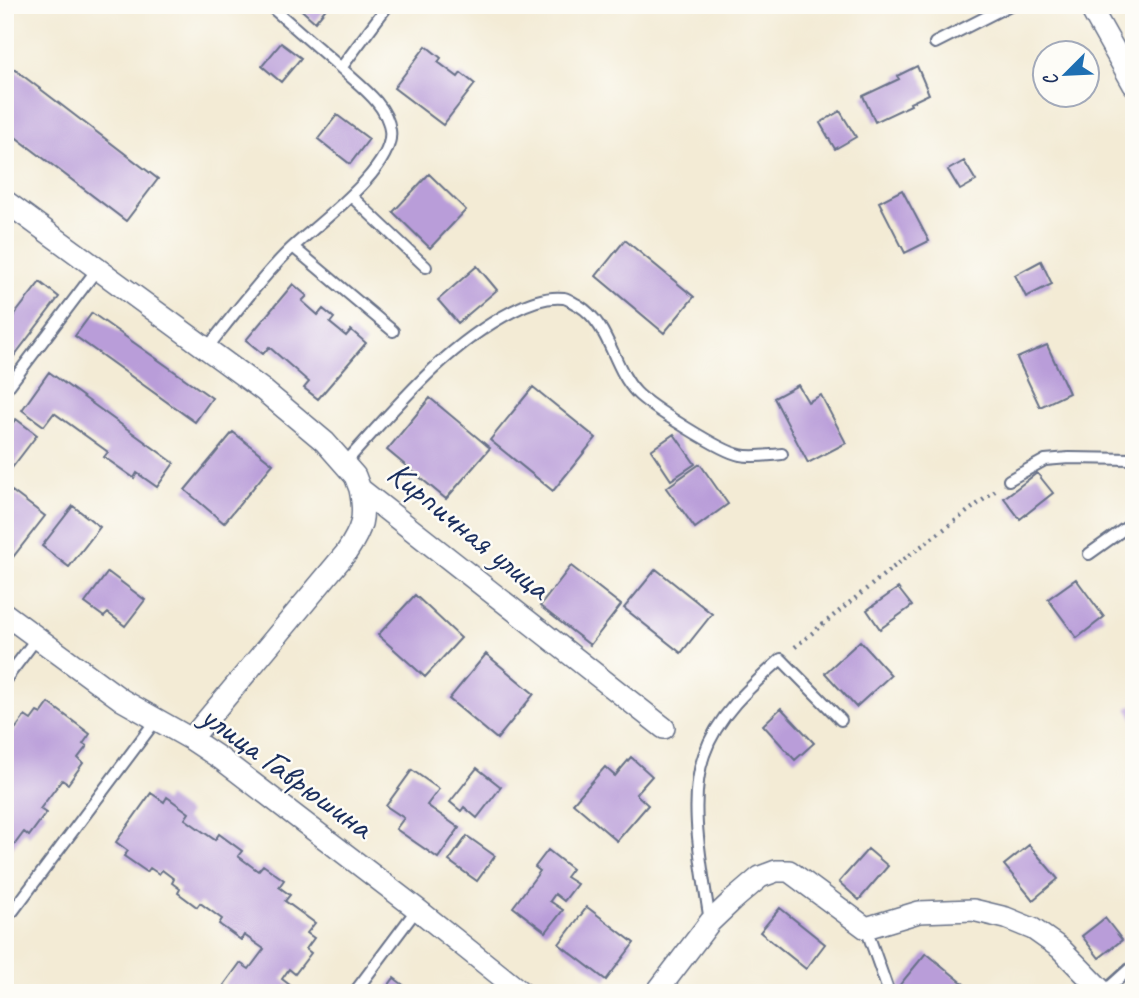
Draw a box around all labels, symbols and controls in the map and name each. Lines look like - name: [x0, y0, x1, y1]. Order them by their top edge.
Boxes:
- north arrow: [1030, 38, 1100, 108]
- text: С: [1037, 69, 1064, 90]
- street label: Кирпичная улица: [378, 451, 562, 611]
- street label: улица Гаврюшина: [190, 692, 384, 850]

